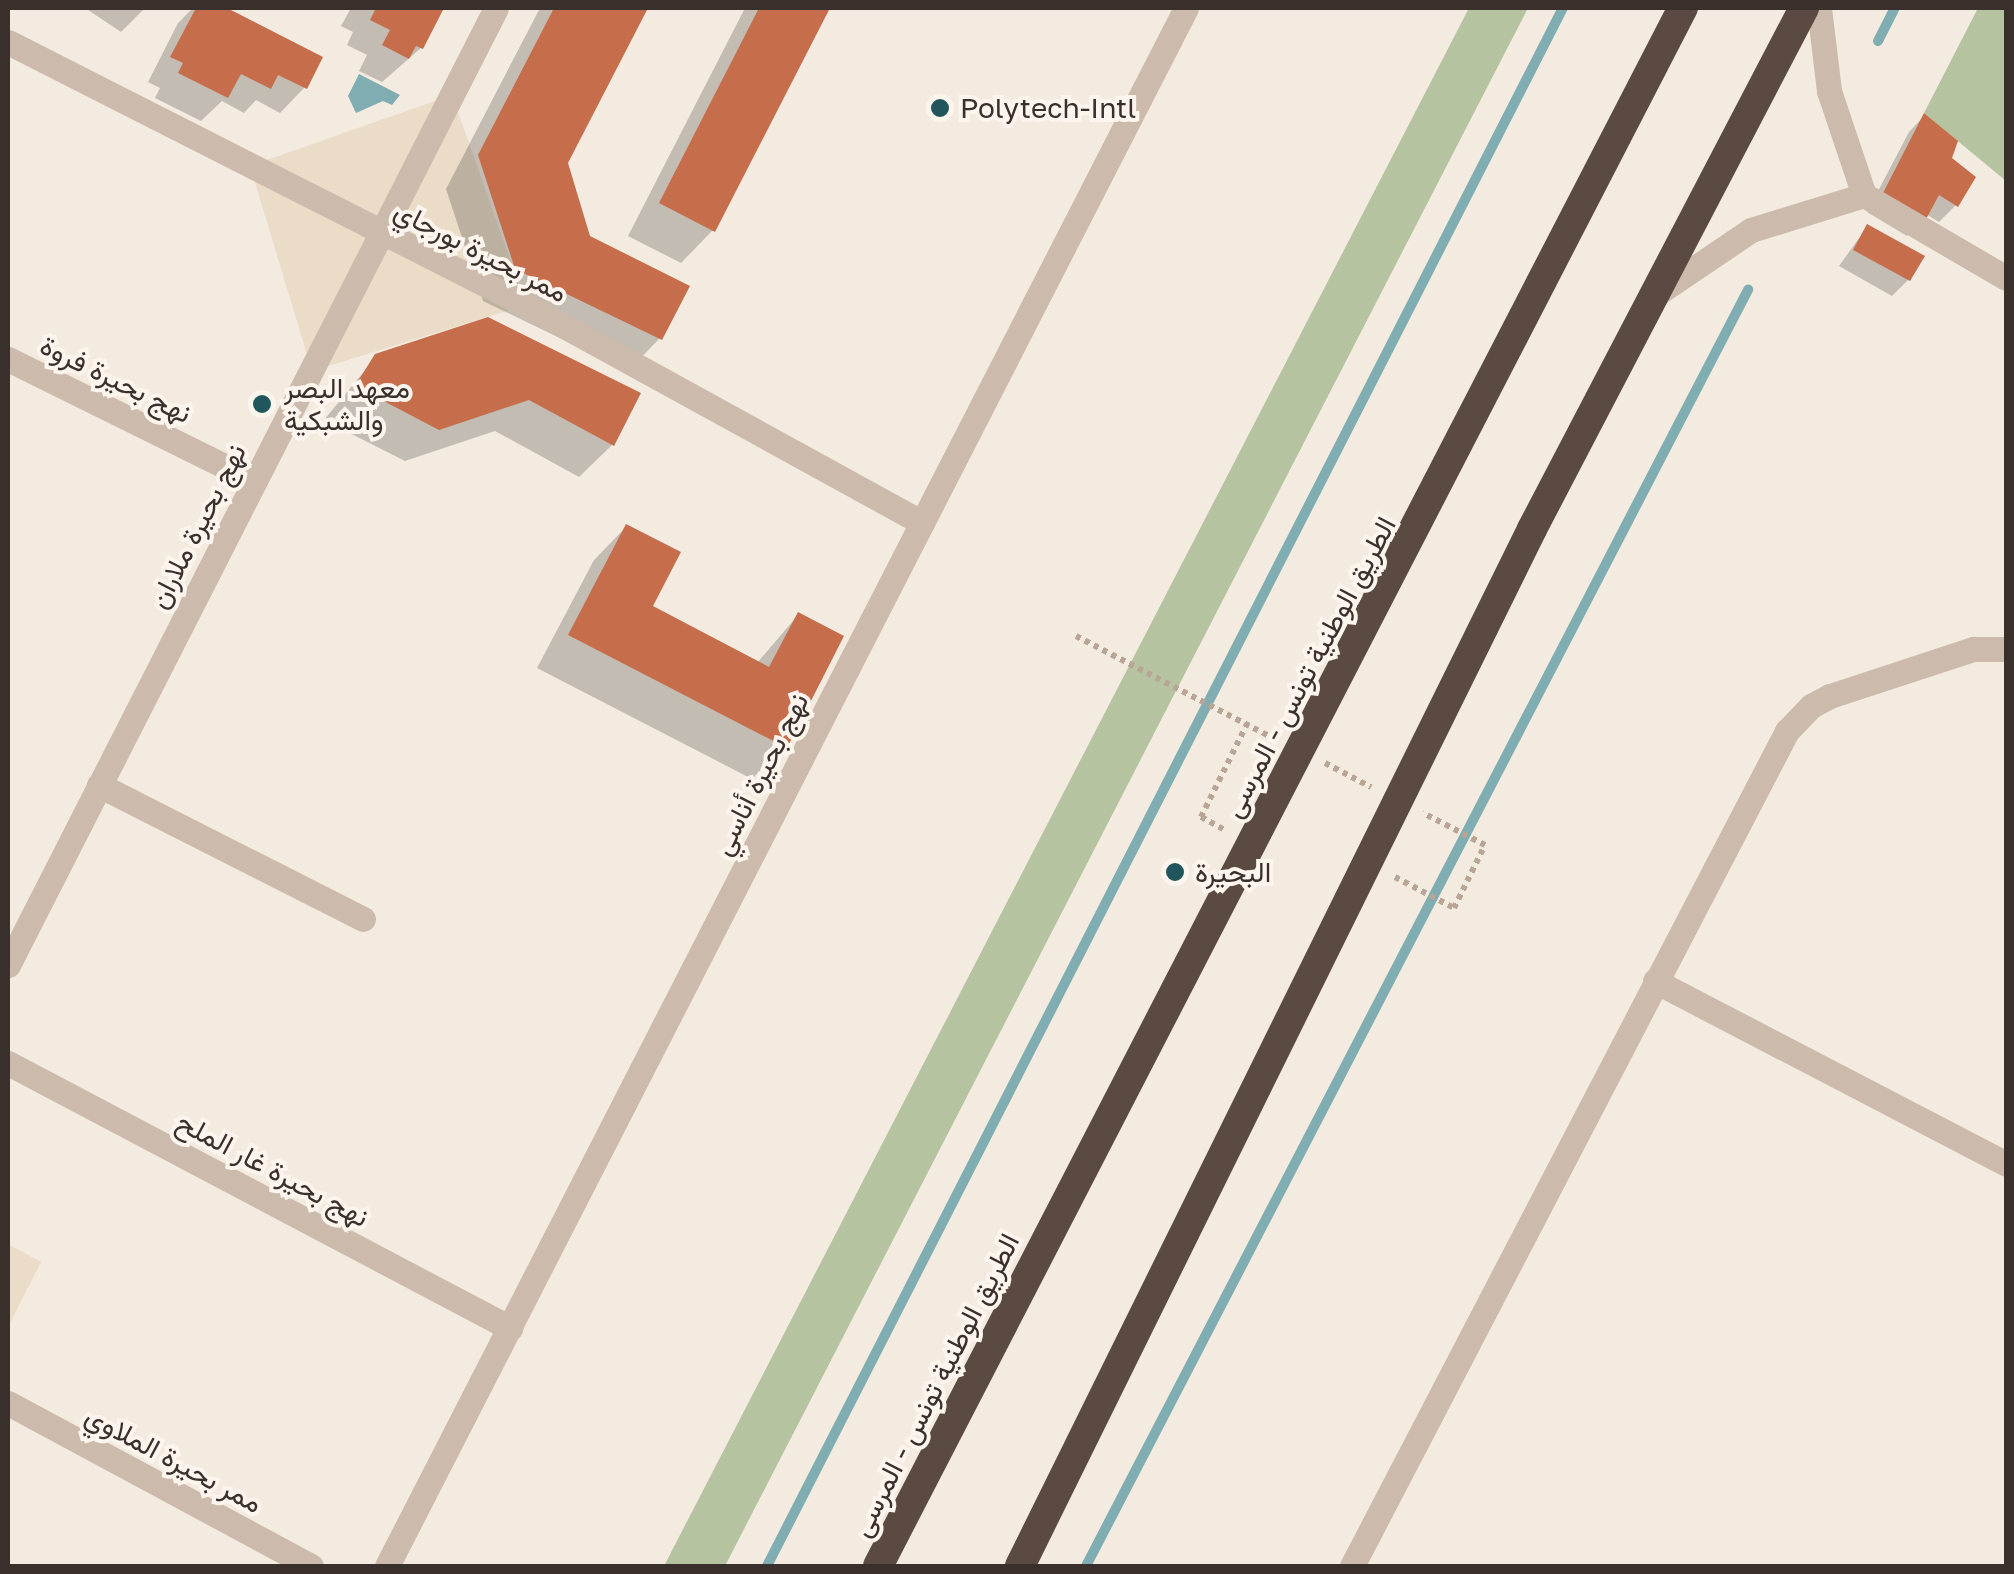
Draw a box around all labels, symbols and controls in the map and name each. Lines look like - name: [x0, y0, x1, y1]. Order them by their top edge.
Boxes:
- place label: Polytech-Intl: [960, 91, 1136, 125]
- marker: Polytech-Intl: [929, 97, 951, 119]
- street label: ممر بحيرة بورجاي: [389, 193, 573, 309]
- street label: نهج بحيرة فروة: [35, 328, 197, 430]
- place label: معهد البصر والشبكية: [284, 371, 410, 437]
- marker: معهد البصر والشبكية: [249, 391, 275, 417]
- street label: نهج بحيرة ملاران: [141, 438, 253, 614]
- street label: الطريق الوطنية تونس - المرسى: [1215, 511, 1403, 823]
- street label: نهج بحيرة أناسي: [705, 687, 815, 861]
- place label: البحيرة: [1195, 855, 1271, 889]
- marker: البحيرة: [1164, 861, 1186, 883]
- street label: نهج بحيرة غار الملح: [171, 1104, 375, 1234]
- street label: الطريق الوطنية تونس - المرسى: [844, 1228, 1026, 1542]
- street label: ممر بحيرة الملاوي: [80, 1398, 268, 1520]

